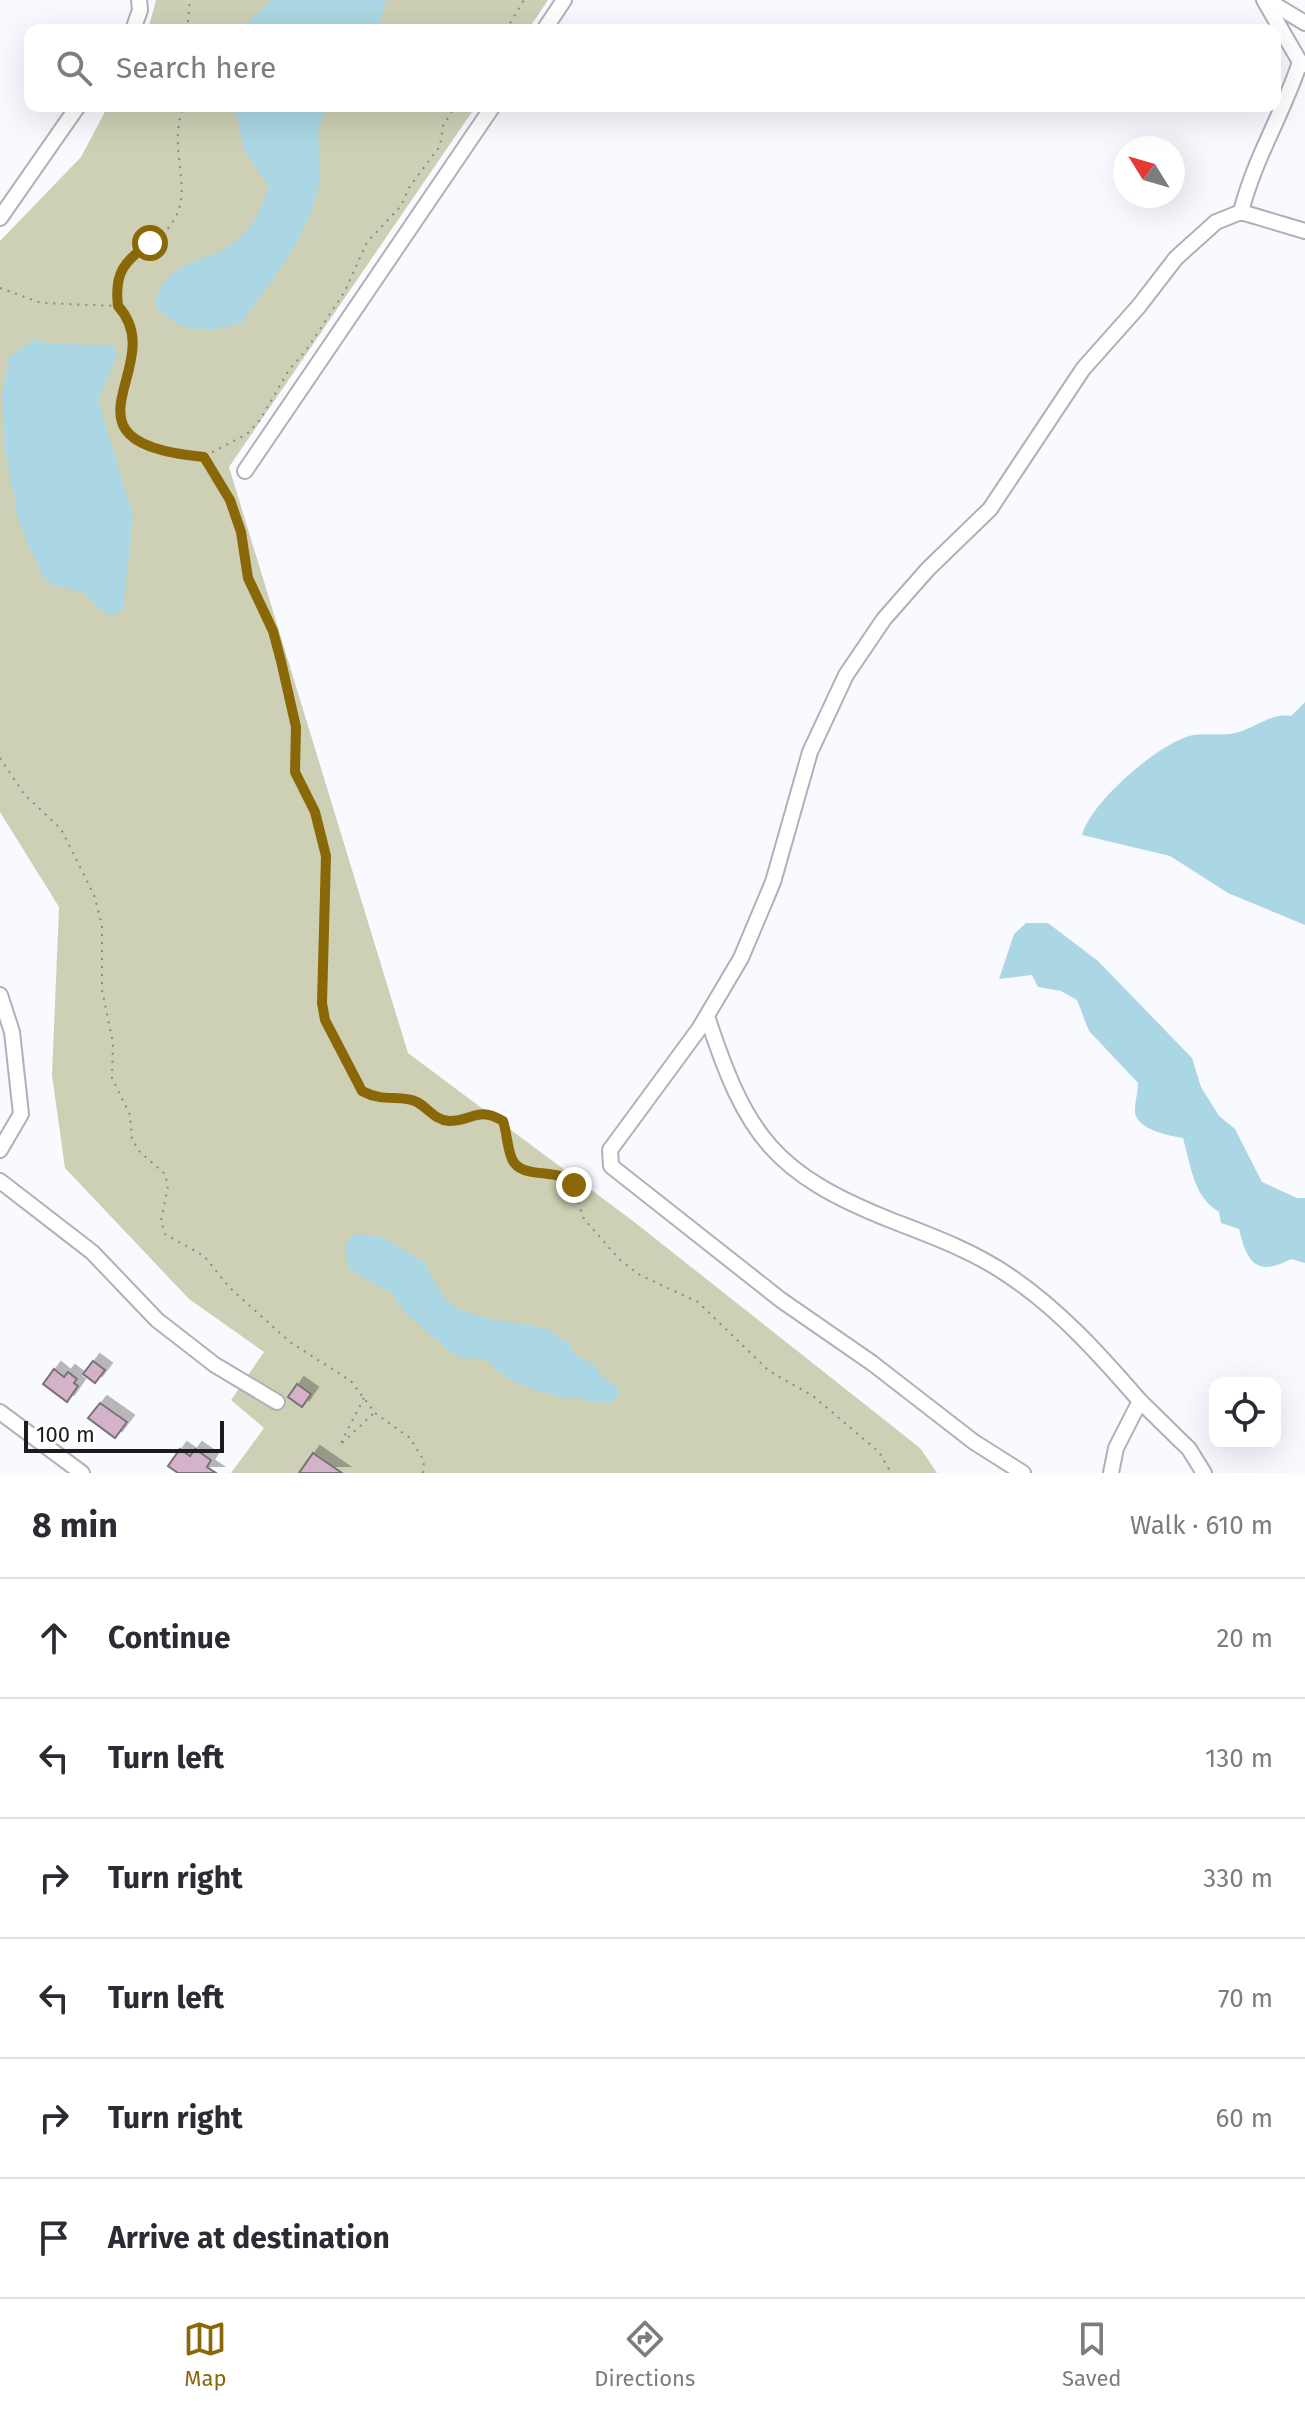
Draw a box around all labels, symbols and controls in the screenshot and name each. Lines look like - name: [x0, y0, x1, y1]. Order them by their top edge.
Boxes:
- search box: [24, 24, 1281, 112]
- icon: search: [52, 46, 96, 90]
- text: Search here: [116, 50, 276, 86]
- north arrow: [1113, 136, 1185, 208]
- route start: [132, 225, 168, 261]
- route end: [556, 1167, 592, 1203]
- map controls: [1209, 1377, 1281, 1449]
- button: locate: [1209, 1377, 1281, 1449]
- scale bar: [24, 1417, 224, 1453]
- text: 100 m: [36, 1421, 95, 1448]
- text: 8 min: [32, 1505, 118, 1546]
- text: Walk · 610 m: [1130, 1510, 1273, 1541]
- icon: ahead: [32, 1616, 76, 1660]
- text: Continue: [108, 1620, 231, 1656]
- text: 20 m: [1216, 1623, 1273, 1654]
- icon: left: [32, 1736, 76, 1780]
- text: Turn left: [108, 1740, 224, 1776]
- text: 130 m: [1205, 1743, 1273, 1774]
- icon: right: [32, 1856, 76, 1900]
- text: Turn right: [108, 1860, 243, 1896]
- text: 330 m: [1203, 1863, 1273, 1894]
- icon: left: [32, 1976, 76, 2020]
- text: Turn left: [108, 1980, 224, 2016]
- text: 70 m: [1218, 1983, 1273, 2014]
- icon: right: [32, 2096, 76, 2140]
- text: Turn right: [108, 2100, 243, 2136]
- text: 60 m: [1215, 2103, 1273, 2134]
- icon: arrive: [32, 2216, 76, 2260]
- text: Arrive at destination: [108, 2220, 390, 2256]
- tab: Map: [183, 2317, 227, 2392]
- tab: Directions: [594, 2317, 695, 2392]
- tab: Saved: [1062, 2317, 1122, 2392]

